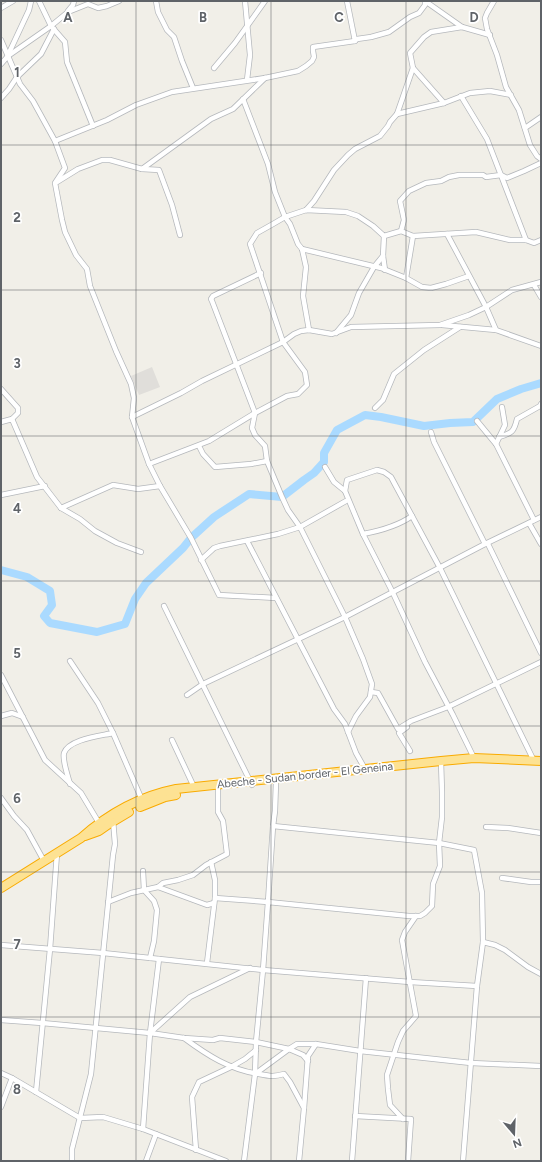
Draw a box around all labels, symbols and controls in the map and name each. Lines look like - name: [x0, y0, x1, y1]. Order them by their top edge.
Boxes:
- text: A: [63, 10, 73, 25]
- text: B: [199, 10, 207, 25]
- text: C: [334, 10, 344, 25]
- text: D: [469, 10, 479, 25]
- text: 1: [14, 65, 20, 80]
- text: 2: [13, 210, 21, 225]
- text: 3: [13, 356, 21, 371]
- text: 4: [13, 501, 21, 516]
- text: 5: [13, 646, 21, 661]
- street label: Abeche - Sudan border - El Geneina: [216, 760, 394, 791]
- text: 6: [13, 791, 21, 806]
- text: 7: [13, 937, 21, 952]
- text: 8: [13, 1082, 21, 1097]
- north arrow: [494, 1114, 534, 1154]
- text: N: [511, 1135, 523, 1151]

